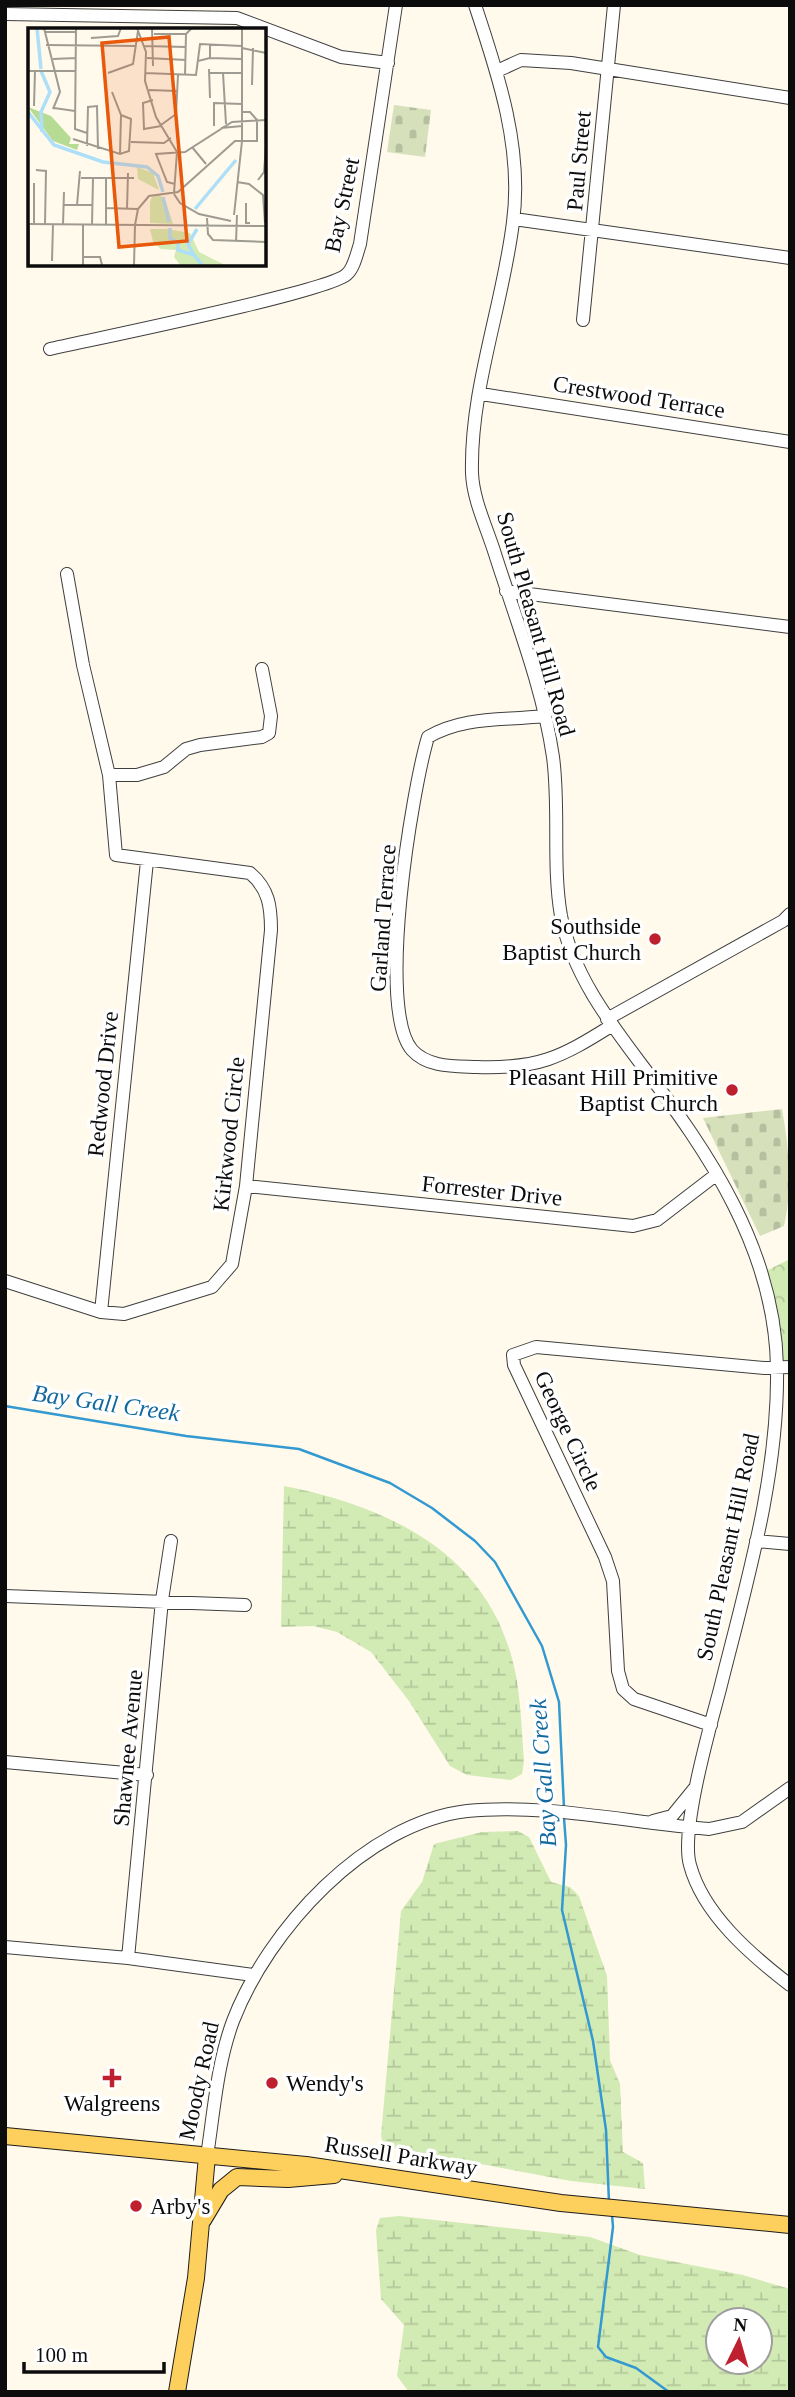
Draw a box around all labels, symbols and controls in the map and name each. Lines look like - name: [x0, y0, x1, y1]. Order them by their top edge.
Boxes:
- inset map: [28, 28, 266, 266]
- street label: Paul Street: [562, 109, 596, 212]
- street label: Bay Street: [320, 155, 364, 255]
- street label: Crestwood Terrace: [551, 371, 727, 423]
- street label: South Pleasant Hill Road: [492, 509, 580, 739]
- street label: Garland Terrace: [365, 843, 401, 993]
- place label: Southside Baptist Church: [502, 914, 641, 965]
- marker: Southside Baptist Church: [647, 931, 663, 947]
- street label: Redwood Drive: [83, 1010, 123, 1158]
- street label: Kirkwood Circle: [208, 1056, 250, 1212]
- place label: Pleasant Hill Primitive Baptist Church: [508, 1065, 718, 1116]
- marker: Pleasant Hill Primitive Baptist Church: [724, 1082, 740, 1098]
- street label: Forrester Drive: [421, 1171, 563, 1211]
- street label: George Circle: [529, 1367, 607, 1495]
- water label: Bay Gall Creek: [31, 1380, 182, 1426]
- street label: South Pleasant Hill Road: [692, 1430, 764, 1663]
- street label: Shawnee Avenue: [109, 1669, 147, 1827]
- water label: Bay Gall Creek: [525, 1698, 561, 1848]
- street label: Moody Road: [174, 2019, 224, 2143]
- marker: Walgreens: [104, 2070, 120, 2086]
- place label: Wendy's: [286, 2071, 364, 2096]
- marker: Wendy's: [264, 2075, 280, 2091]
- place label: Walgreens: [64, 2091, 160, 2116]
- street label: Russell Parkway: [323, 2132, 479, 2180]
- place label: Arby's: [150, 2194, 210, 2219]
- marker: Arby's: [128, 2198, 144, 2214]
- north arrow: [704, 2306, 774, 2376]
- text: N: [733, 2314, 748, 2336]
- scale bar: [24, 2330, 164, 2374]
- text: 100 m: [35, 2343, 88, 2367]

